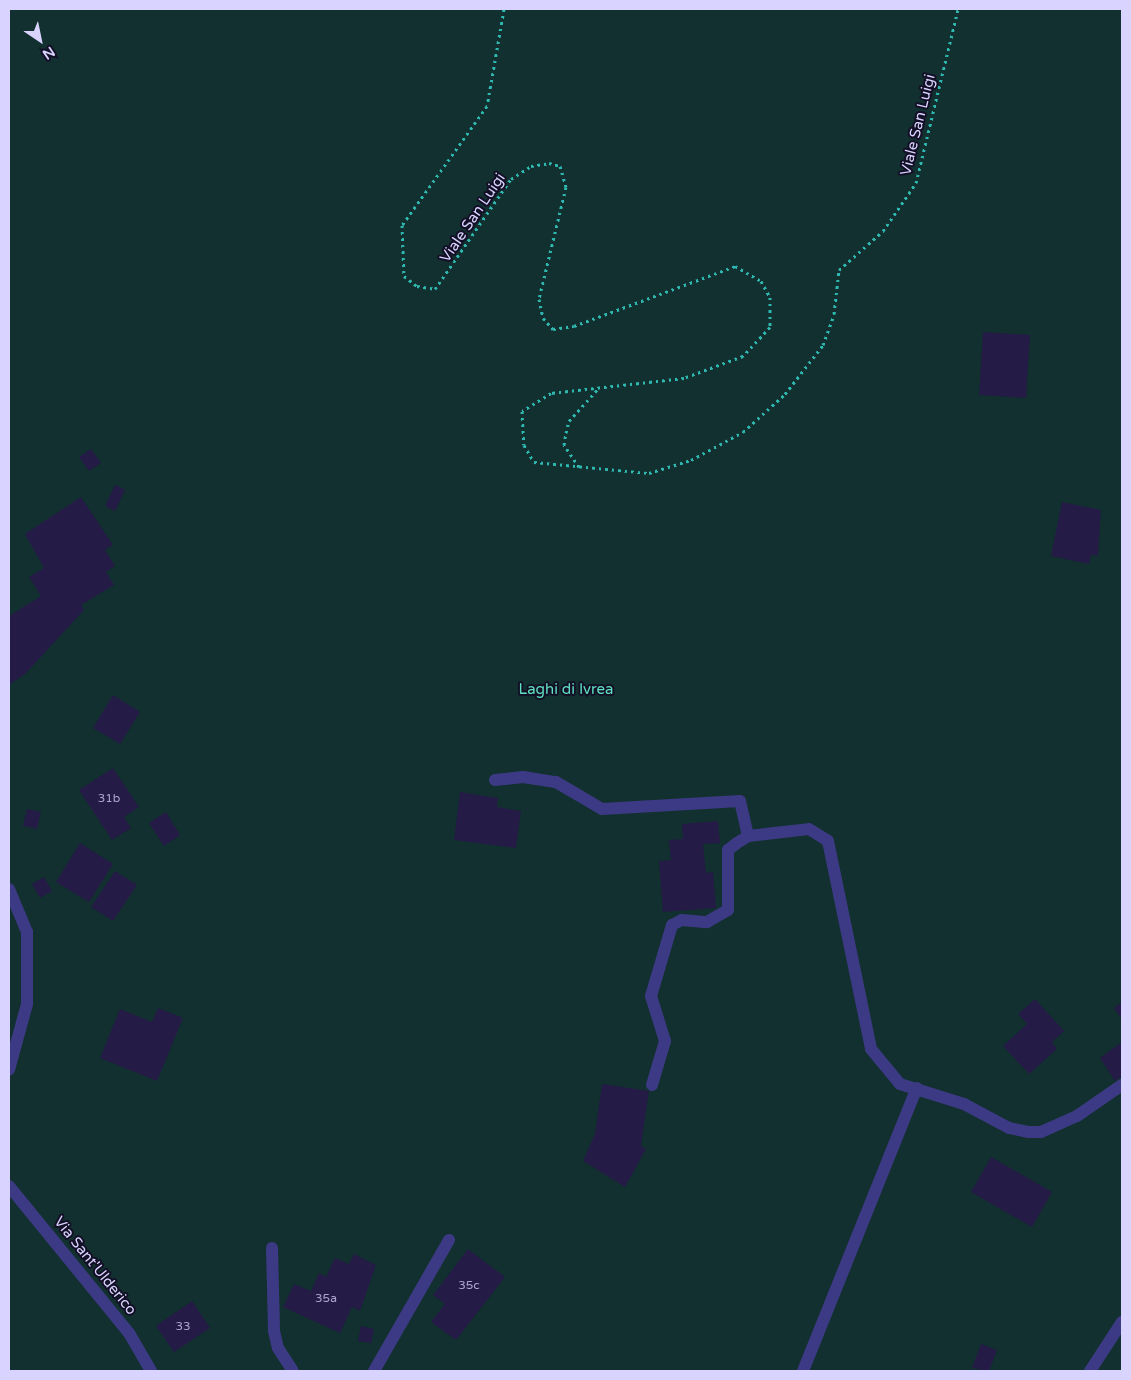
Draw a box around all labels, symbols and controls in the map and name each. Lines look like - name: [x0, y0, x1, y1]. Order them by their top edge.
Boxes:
- north arrow: [15, 15, 65, 65]
- text: N: [39, 43, 58, 63]
- street label: Viale San Luigi: [897, 72, 939, 178]
- street label: Viale San Luigi: [436, 170, 510, 266]
- park label: Laghi di Ivrea: [519, 681, 613, 699]
- house number: 31b: [98, 792, 120, 806]
- street label: Via Sant'Ulderico: [50, 1213, 140, 1319]
- house number: 35c: [458, 1279, 480, 1293]
- house number: 35a: [315, 1292, 337, 1306]
- house number: 33: [175, 1320, 191, 1334]

